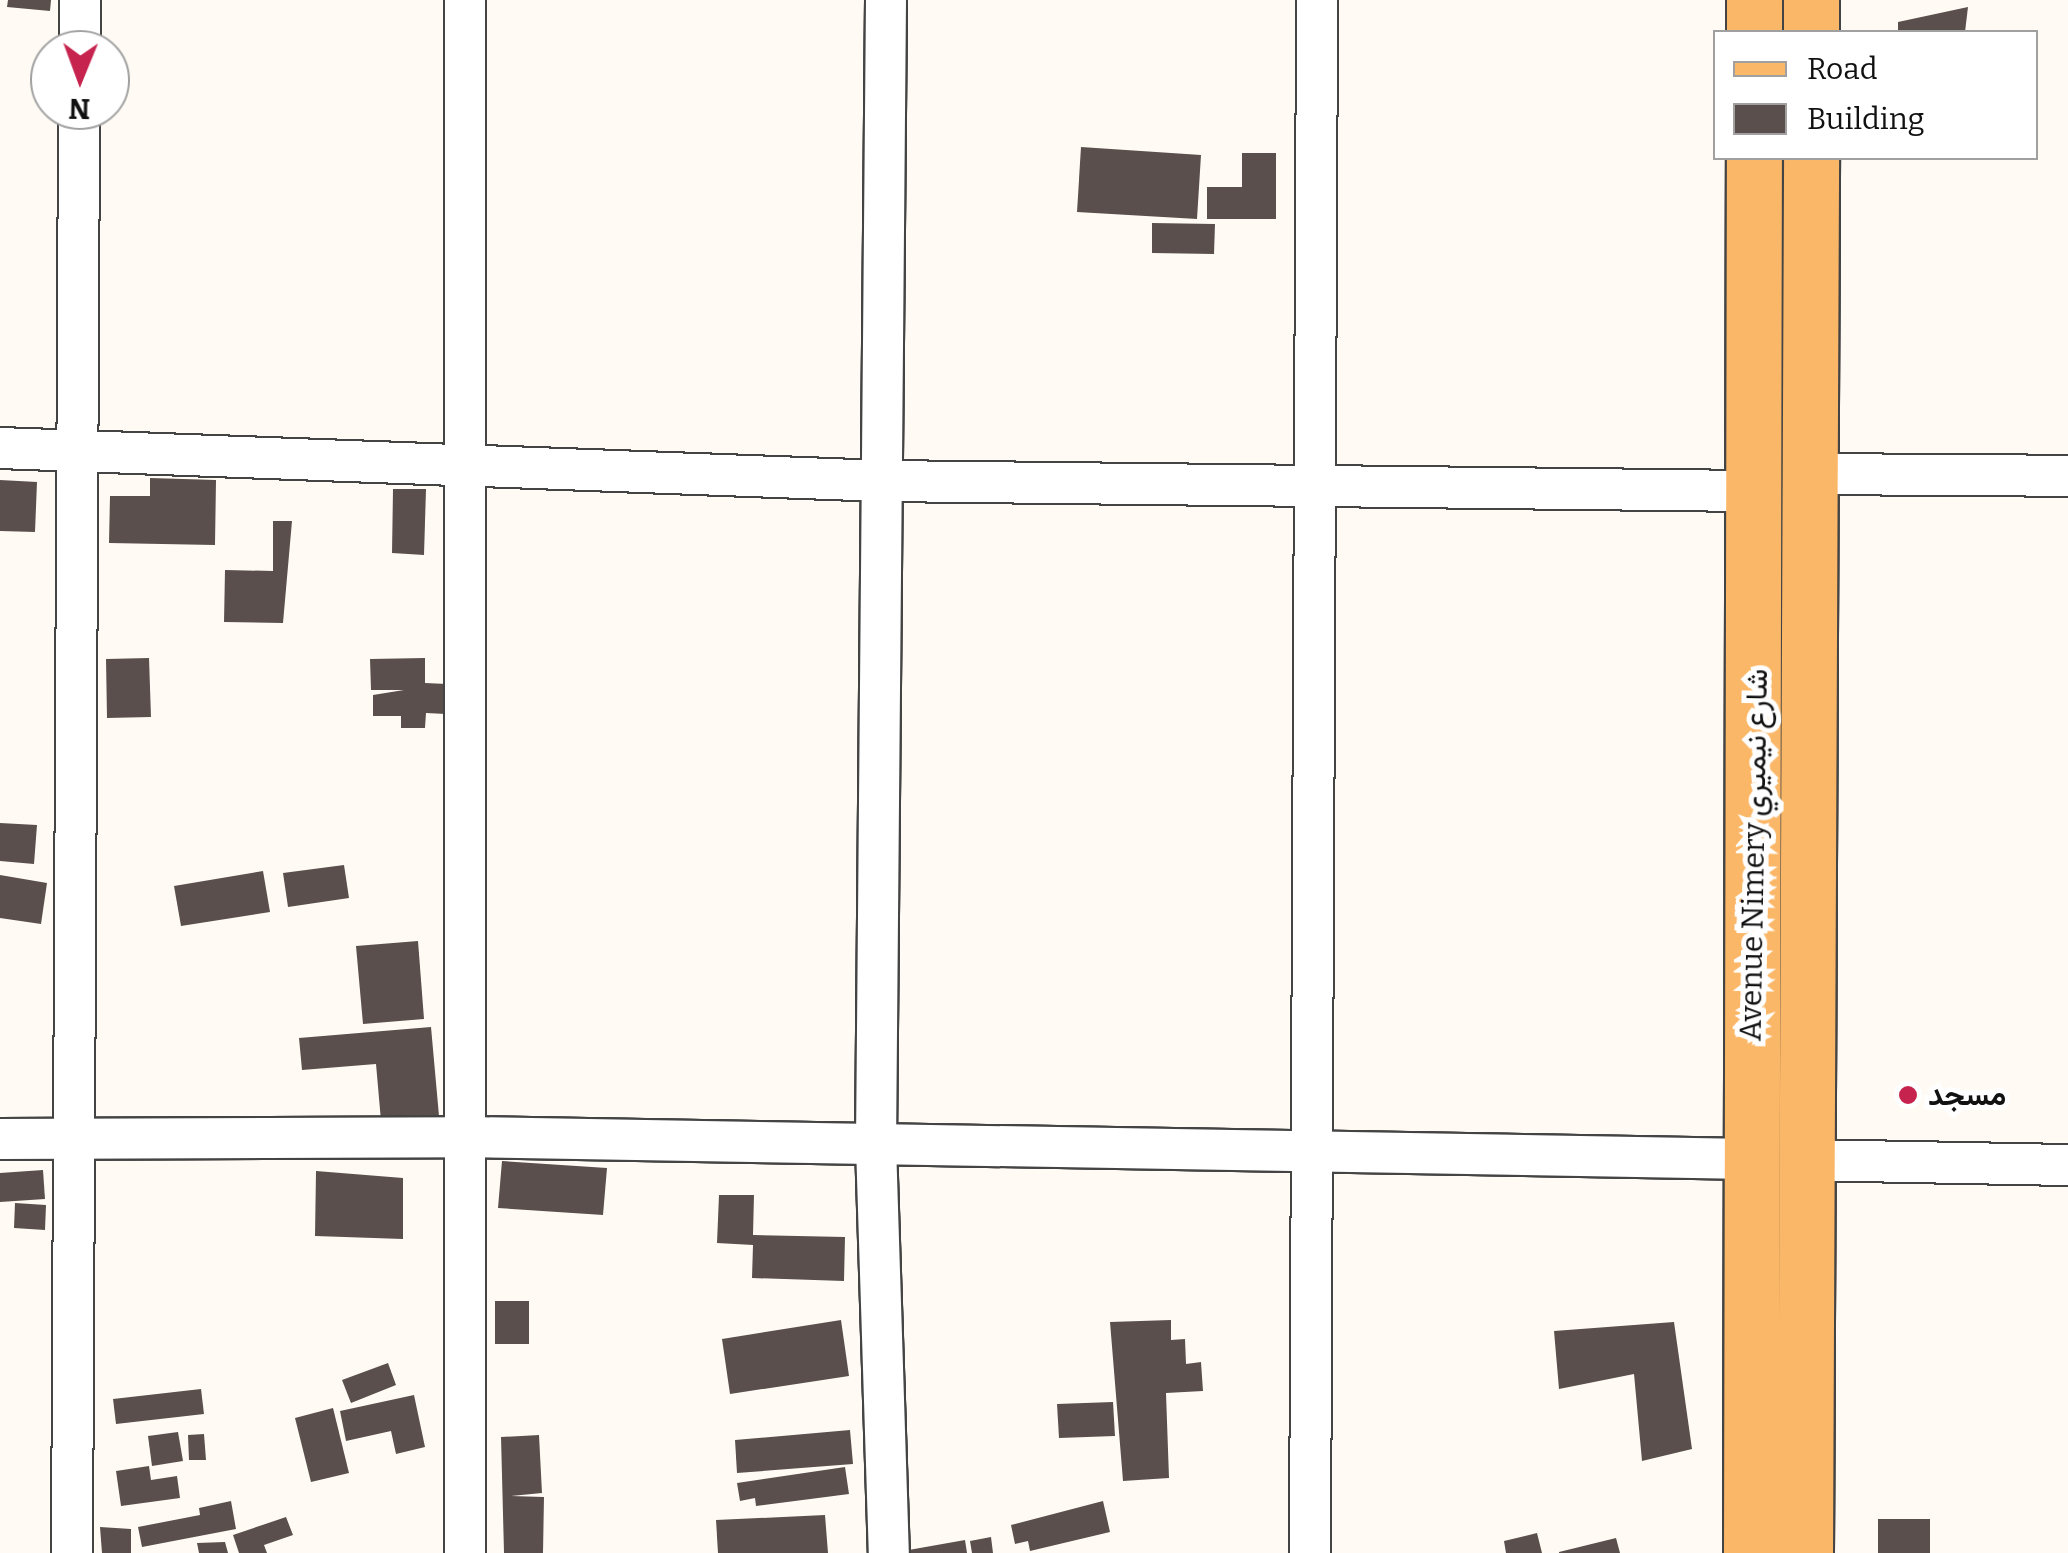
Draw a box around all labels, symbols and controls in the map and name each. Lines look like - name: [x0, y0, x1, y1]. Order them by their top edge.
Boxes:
- north arrow: [30, 30, 130, 130]
- legend: [1713, 30, 2038, 160]
- text: Road: [1807, 51, 1878, 87]
- text: N: [68, 92, 91, 125]
- text: Building: [1807, 101, 1925, 137]
- street label: Avenue Nimery شارع نيميري: [1733, 669, 1775, 1041]
- place label: مسجد: [1928, 1077, 2006, 1113]
- marker: مسجد: [1897, 1084, 1919, 1106]

